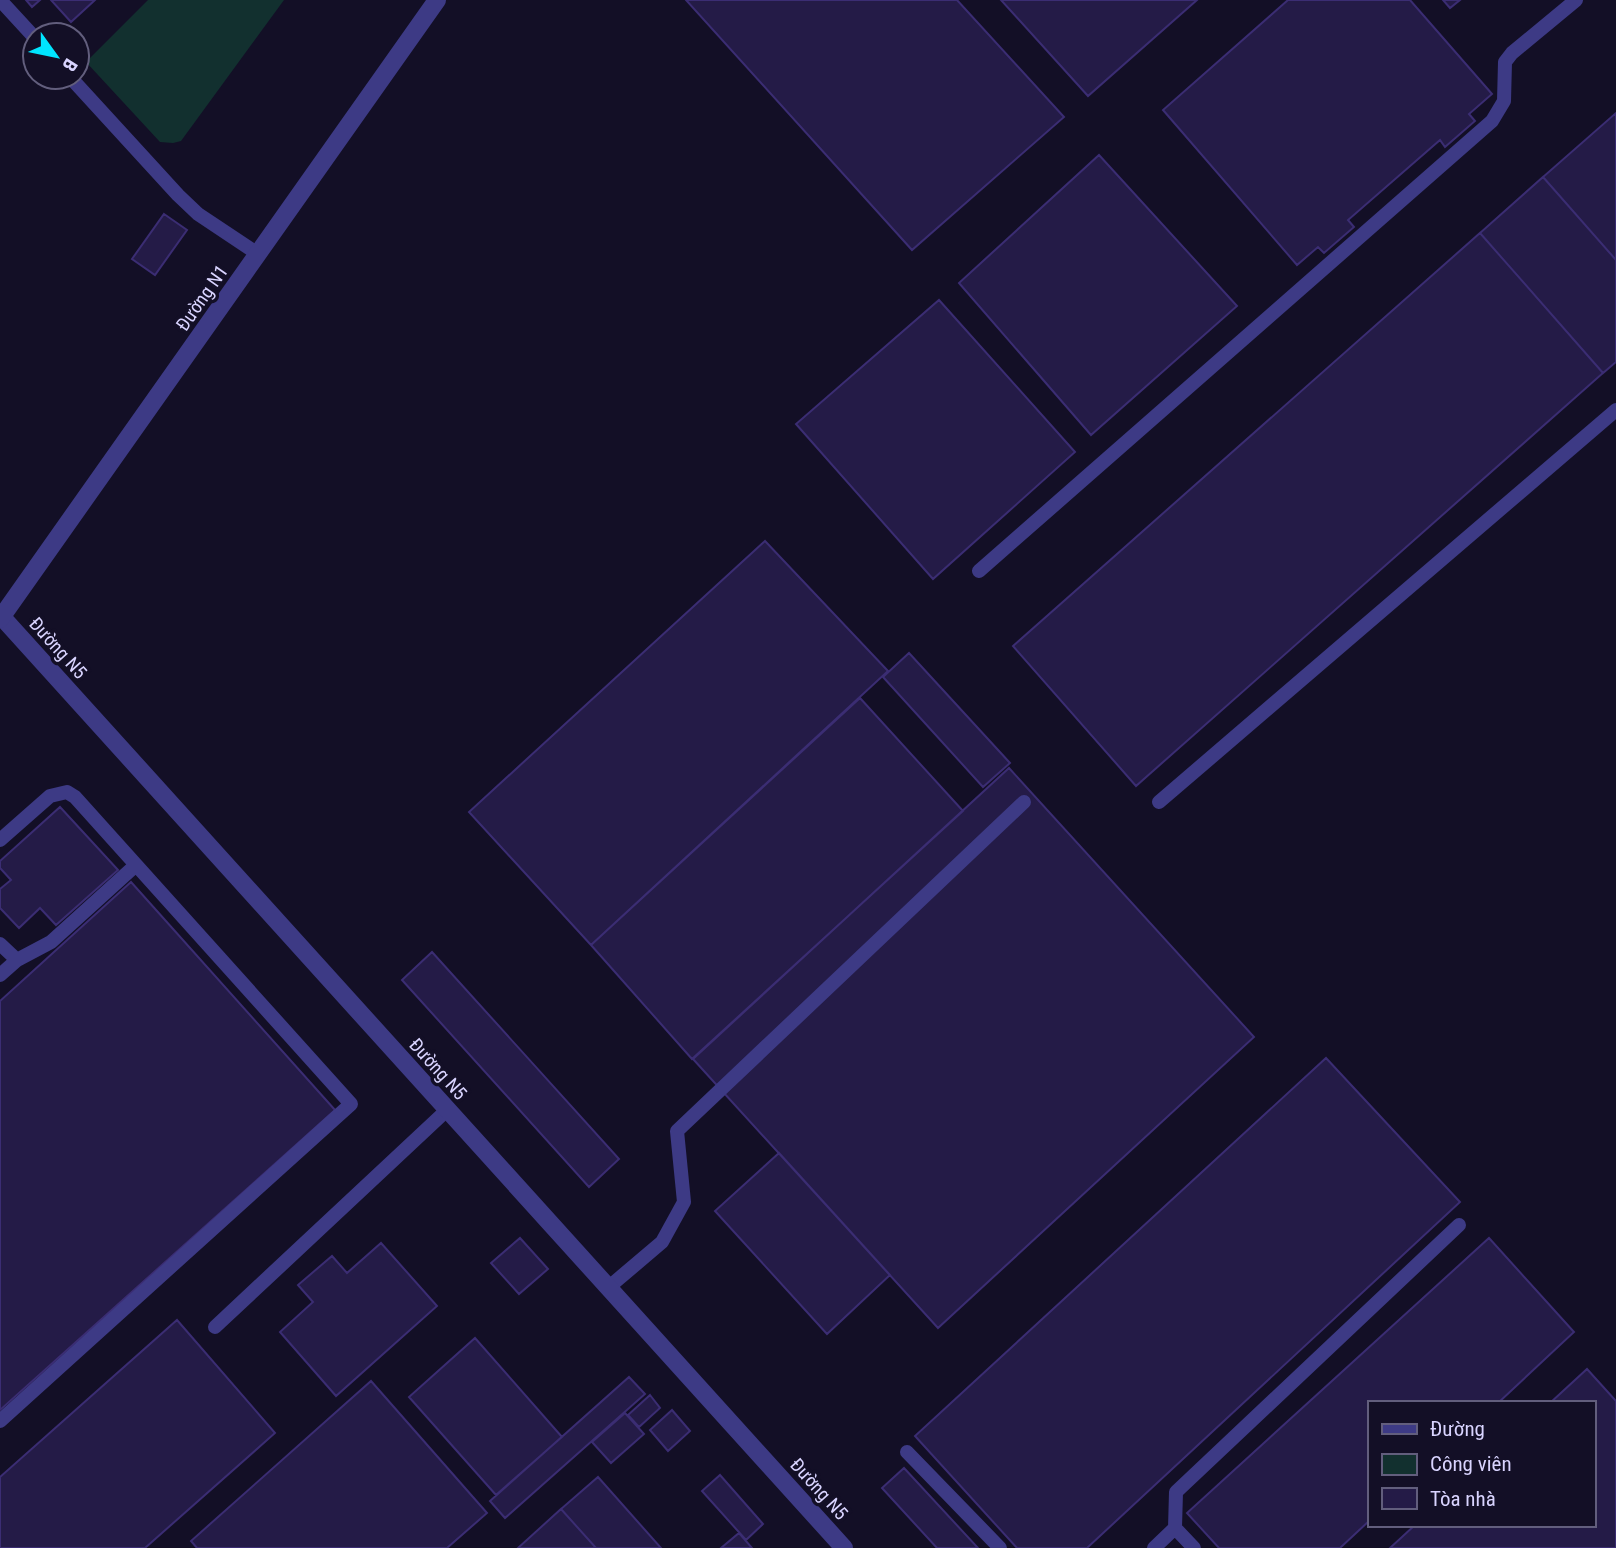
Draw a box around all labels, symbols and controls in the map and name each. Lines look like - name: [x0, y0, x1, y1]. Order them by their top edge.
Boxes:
- north arrow: [21, 21, 91, 91]
- text: B: [57, 54, 82, 76]
- street label: Đường N1: [171, 261, 233, 335]
- street label: Đường N5: [24, 612, 92, 684]
- street label: Đường N5: [404, 1033, 472, 1105]
- legend: [1368, 1401, 1595, 1527]
- text: Đường: [1430, 1417, 1485, 1441]
- text: Công viên: [1430, 1452, 1512, 1476]
- street label: Đường N5: [785, 1453, 853, 1525]
- text: Tòa nhà: [1430, 1487, 1496, 1511]

